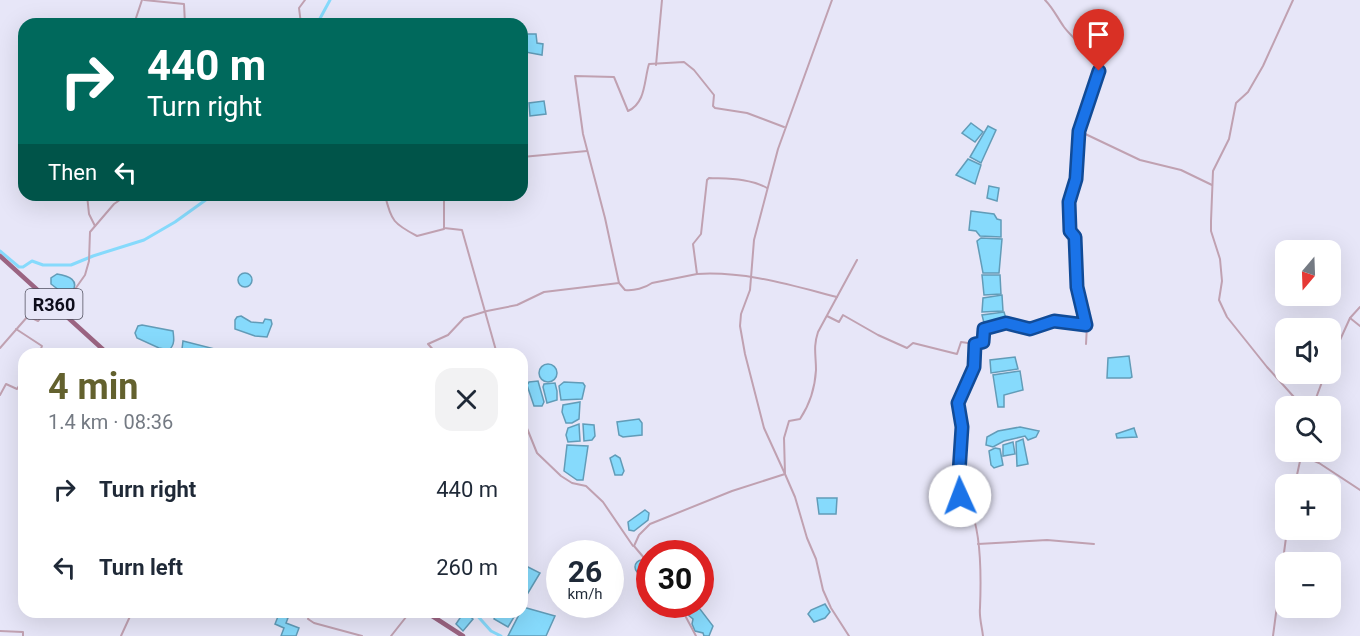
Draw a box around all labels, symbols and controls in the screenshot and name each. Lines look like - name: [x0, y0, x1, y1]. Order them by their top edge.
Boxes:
- pin: [1073, 9, 1124, 71]
- icon: arrive: [1082, 18, 1115, 51]
- text: 440 m: [147, 41, 266, 90]
- icon: right: [48, 42, 126, 120]
- text: Turn right: [147, 91, 262, 123]
- icon: left: [109, 156, 142, 189]
- text: Then: [48, 160, 97, 185]
- north arrow: [1275, 240, 1341, 306]
- map controls: [1275, 240, 1341, 618]
- road number: R360: [26, 289, 82, 319]
- button: sound: [1275, 318, 1341, 384]
- text: 4 min: [48, 366, 139, 408]
- button: close: [435, 368, 498, 431]
- button: search: [1275, 396, 1341, 462]
- text: 1.4 km · 08:36: [48, 410, 173, 434]
- position arrow: [928, 464, 992, 528]
- icon: right: [48, 473, 81, 506]
- button: +: [1275, 474, 1341, 540]
- text: Turn right: [99, 477, 196, 502]
- text: 440 m: [436, 477, 498, 502]
- speed limit sign: 30: [636, 540, 714, 618]
- icon: left: [48, 551, 81, 584]
- button: −: [1275, 552, 1341, 618]
- text: 26: [568, 554, 602, 589]
- text: Turn left: [99, 555, 183, 580]
- text: 260 m: [436, 555, 498, 580]
- text: km/h: [567, 585, 603, 603]

